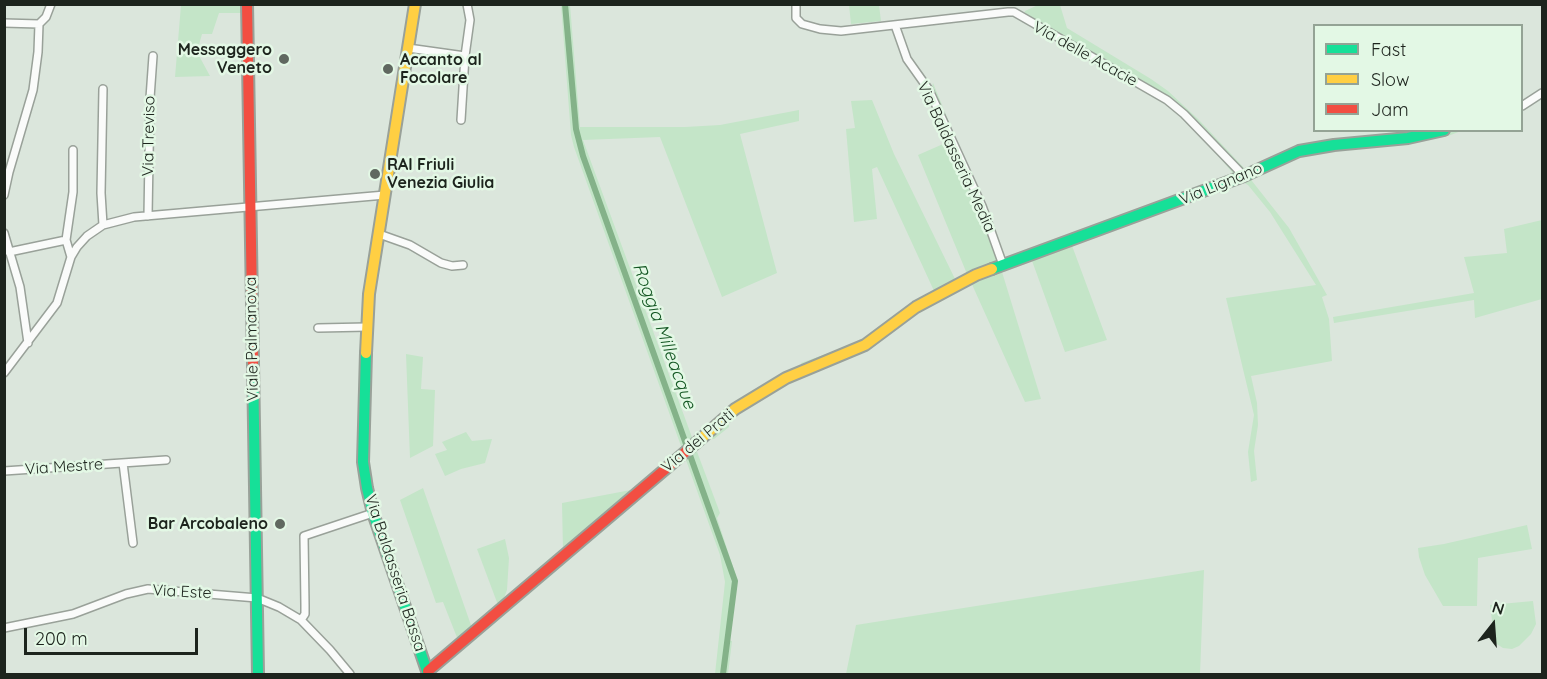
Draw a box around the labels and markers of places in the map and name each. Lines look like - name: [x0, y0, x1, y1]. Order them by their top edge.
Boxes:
- place label: Messaggero Veneto: [178, 40, 272, 78]
- place label: Accanto al Focolare: [400, 50, 482, 88]
- marker: Messaggero Veneto: [277, 52, 291, 66]
- marker: Accanto al Focolare: [381, 62, 395, 76]
- place label: RAI Friuli Venezia Giulia: [387, 155, 494, 193]
- marker: RAI Friuli Venezia Giulia: [368, 167, 382, 181]
- place label: Bar Arcobaleno: [148, 514, 268, 534]
- marker: Bar Arcobaleno: [273, 517, 287, 531]

